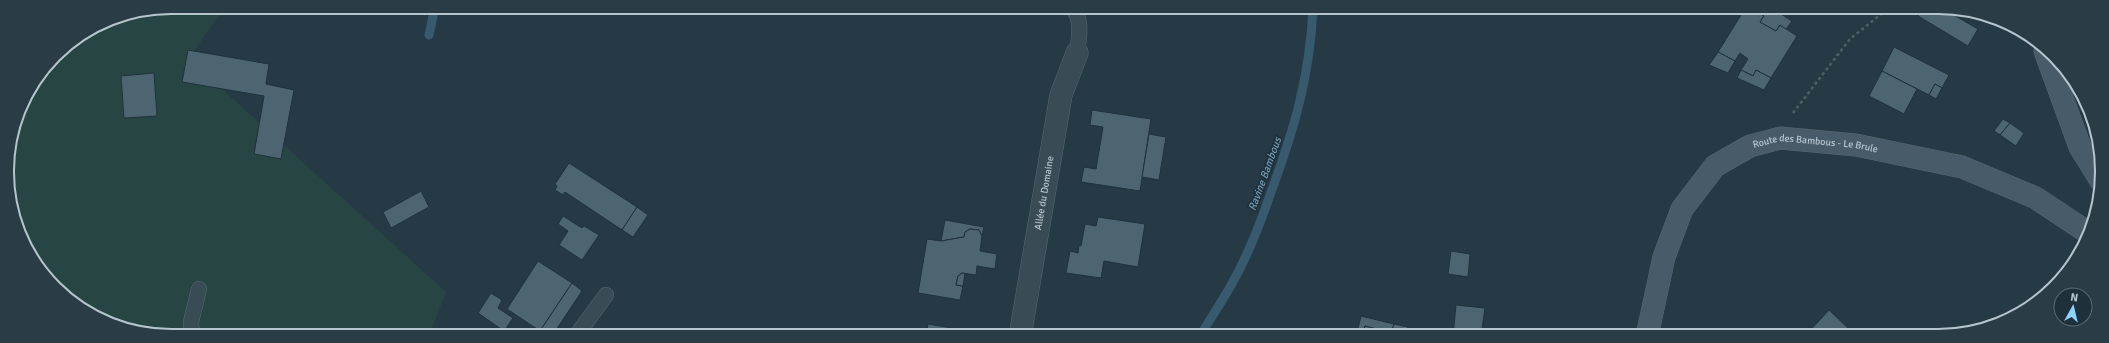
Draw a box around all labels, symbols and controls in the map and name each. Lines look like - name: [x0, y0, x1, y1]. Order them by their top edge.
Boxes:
- street label: Route des Bambous - Le Brule: [1751, 132, 1879, 155]
- water label: Ravine Bambous: [1246, 134, 1285, 212]
- street label: Allée du Domaine: [1032, 155, 1057, 231]
- north arrow: [2053, 287, 2093, 327]
- text: N: [2070, 291, 2079, 305]

